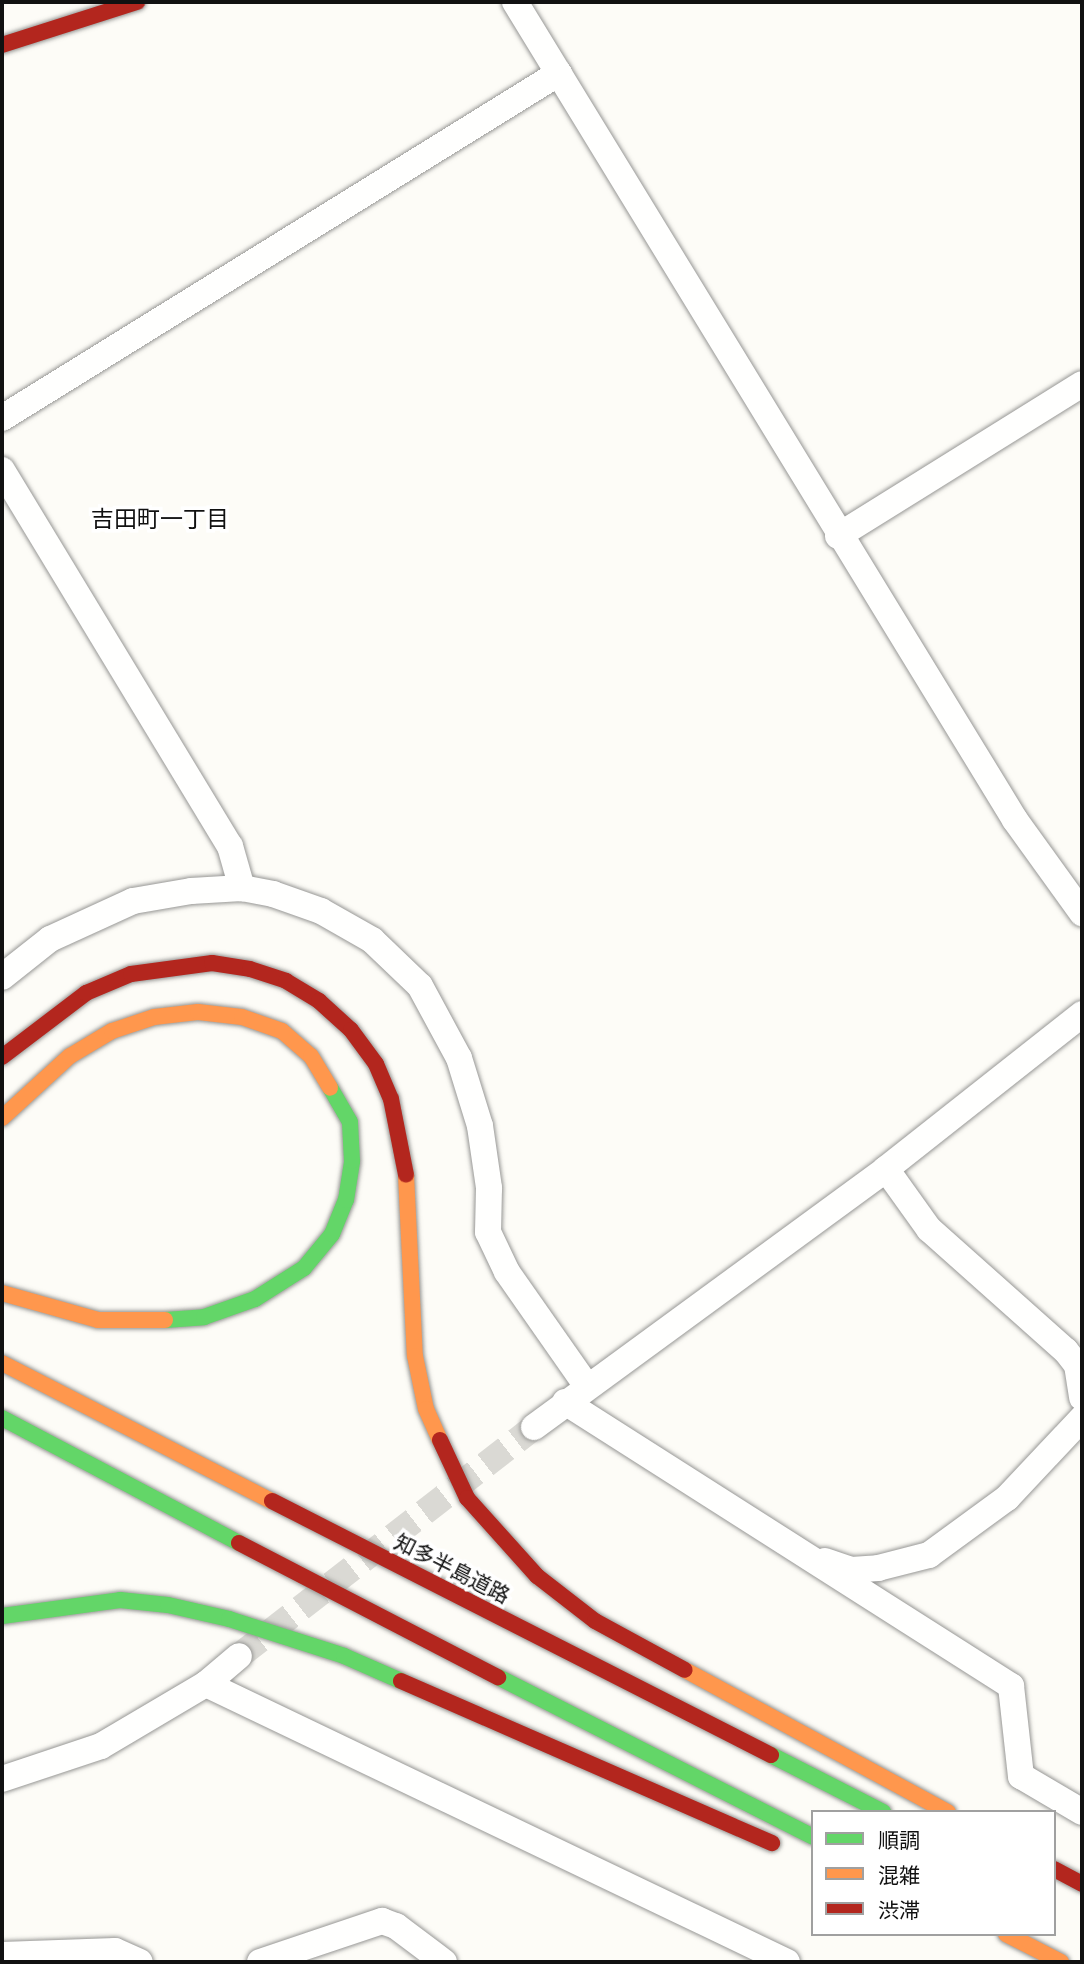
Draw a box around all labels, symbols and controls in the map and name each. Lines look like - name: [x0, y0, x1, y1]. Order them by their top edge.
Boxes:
- district label: 吉田町一丁目: [91, 505, 229, 533]
- street label: 知多半島道路: [390, 1529, 514, 1609]
- legend: [811, 1810, 1056, 1936]
- text: 順調: [878, 1829, 920, 1853]
- text: 混雑: [878, 1864, 920, 1888]
- text: 渋滞: [878, 1899, 920, 1923]

